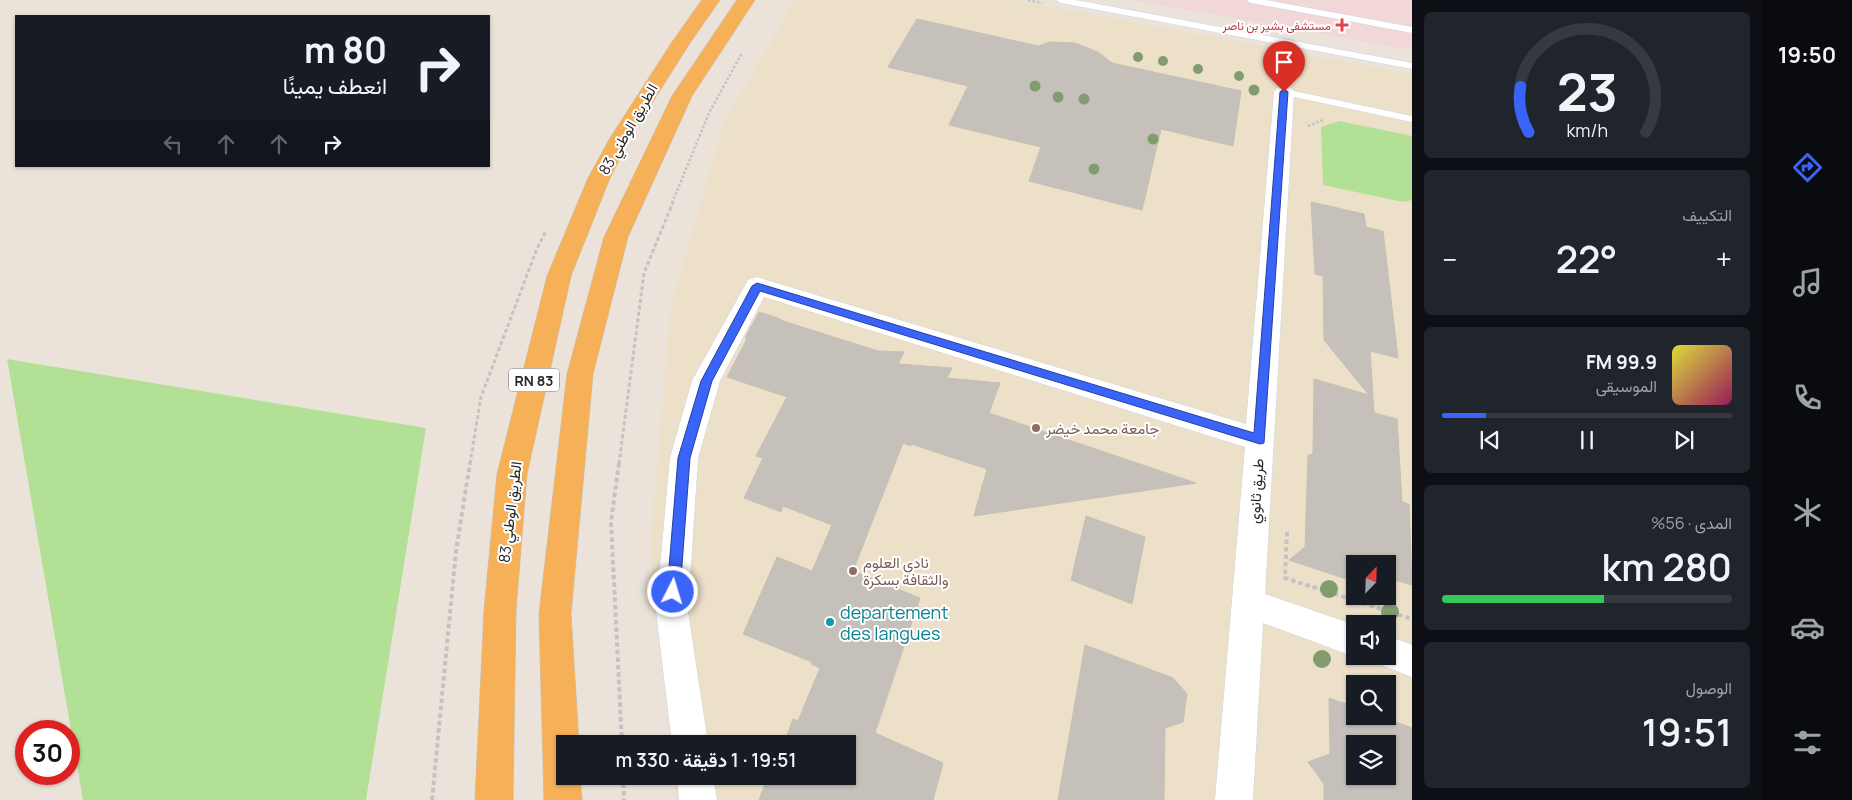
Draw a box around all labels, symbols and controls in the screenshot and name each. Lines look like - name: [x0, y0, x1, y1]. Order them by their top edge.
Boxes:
- place label: مستشفى بشير بن ناصر: [1222, 17, 1331, 34]
- marker: مستشفى بشير بن ناصر: [1335, 18, 1349, 32]
- text: 80 m: [304, 26, 387, 74]
- icon: right: [405, 35, 470, 100]
- text: 19:50: [1778, 40, 1836, 70]
- pin: [1263, 41, 1305, 92]
- icon: arrive: [1270, 48, 1298, 76]
- text: 23: [1556, 56, 1618, 127]
- text: انعطف يمينًا: [283, 71, 387, 101]
- street label: الطريق الوطني 83: [593, 80, 665, 180]
- text: km/h: [1566, 118, 1608, 142]
- icon: left: [159, 130, 187, 158]
- icon: ahead: [212, 130, 240, 158]
- icon: ahead: [265, 130, 293, 158]
- icon: right: [318, 130, 346, 158]
- icon: directions: [1790, 150, 1825, 185]
- text: التكييف: [1682, 204, 1732, 226]
- text: 22°: [1556, 232, 1617, 284]
- text: −: [1442, 240, 1457, 278]
- text: +: [1716, 240, 1732, 278]
- icon: music: [1790, 265, 1825, 300]
- text: 99.9 FM: [1586, 349, 1657, 375]
- road number: RN 83: [509, 368, 559, 392]
- text: الموسيقى: [1596, 375, 1657, 397]
- icon: phone: [1790, 380, 1825, 415]
- place label: جامعة محمد خيضر: [1045, 418, 1159, 439]
- marker: جامعة محمد خيضر: [1030, 422, 1042, 434]
- icon: previous: [1476, 426, 1504, 454]
- icon: pause: [1573, 426, 1601, 454]
- icon: next: [1670, 426, 1698, 454]
- street label: طريق ثانوي: [1243, 458, 1272, 524]
- street label: الطريق الوطني 83: [493, 460, 530, 564]
- icon: climate: [1790, 495, 1825, 530]
- text: المدى · 56%: [1651, 512, 1732, 534]
- text: 280 km: [1601, 540, 1732, 592]
- place label: نادي العلوم والثقافة بسكرة: [863, 552, 949, 590]
- north arrow: [1346, 555, 1396, 605]
- map controls: [1346, 555, 1396, 785]
- position arrow: [646, 565, 698, 617]
- marker: نادي العلوم والثقافة بسكرة: [847, 565, 859, 577]
- place label: departement des langues: [840, 600, 949, 645]
- icon: car: [1790, 610, 1825, 645]
- button: sound: [1346, 615, 1396, 665]
- marker: departement des langues: [824, 616, 836, 628]
- button: search: [1346, 675, 1396, 725]
- text: الوصول: [1686, 677, 1732, 699]
- text: 19:51: [1642, 705, 1732, 757]
- speed limit sign: 30: [15, 720, 80, 785]
- icon: filters: [1790, 725, 1825, 760]
- button: layers: [1346, 735, 1396, 785]
- text: 19:51 · 1 دقيقة · 330 m: [616, 747, 796, 773]

